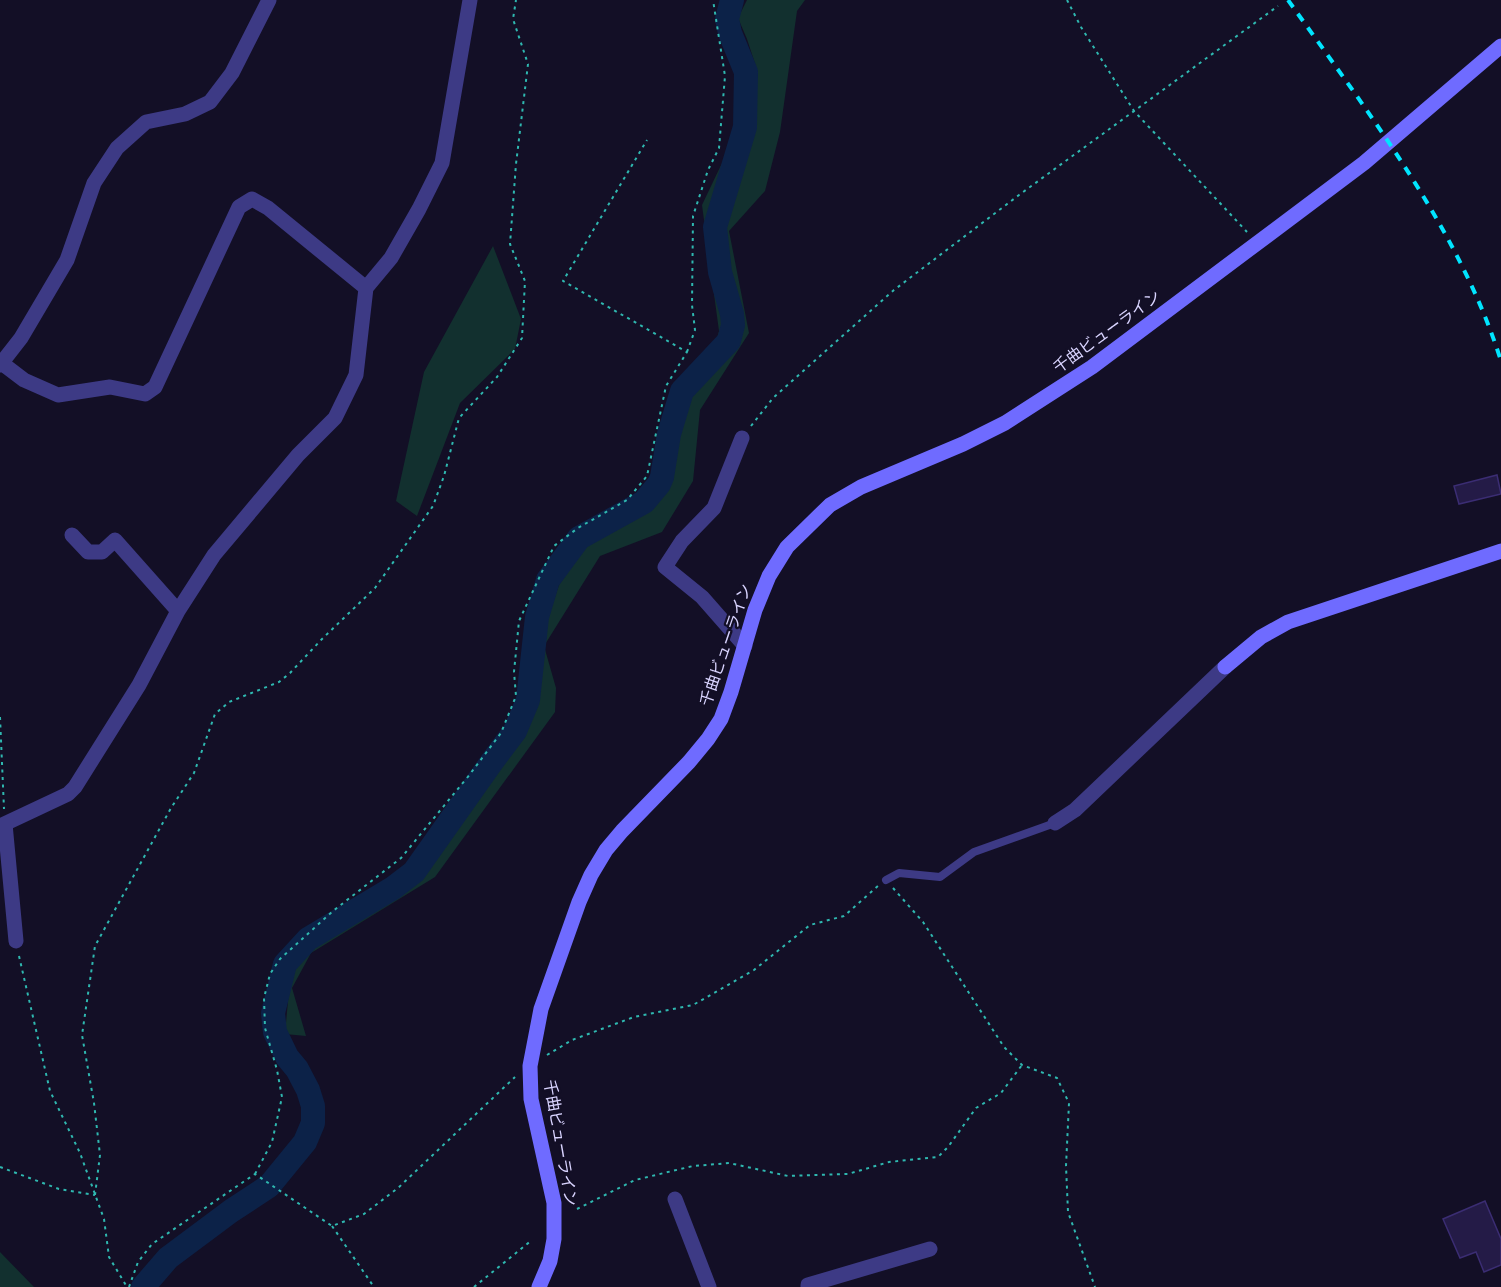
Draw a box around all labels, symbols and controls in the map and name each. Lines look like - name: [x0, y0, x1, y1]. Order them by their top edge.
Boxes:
- street label: 千曲ビューライン: [1050, 287, 1163, 376]
- street label: 千曲ビューライン: [697, 582, 754, 708]
- street label: 千曲ビューライン: [541, 1078, 580, 1207]

